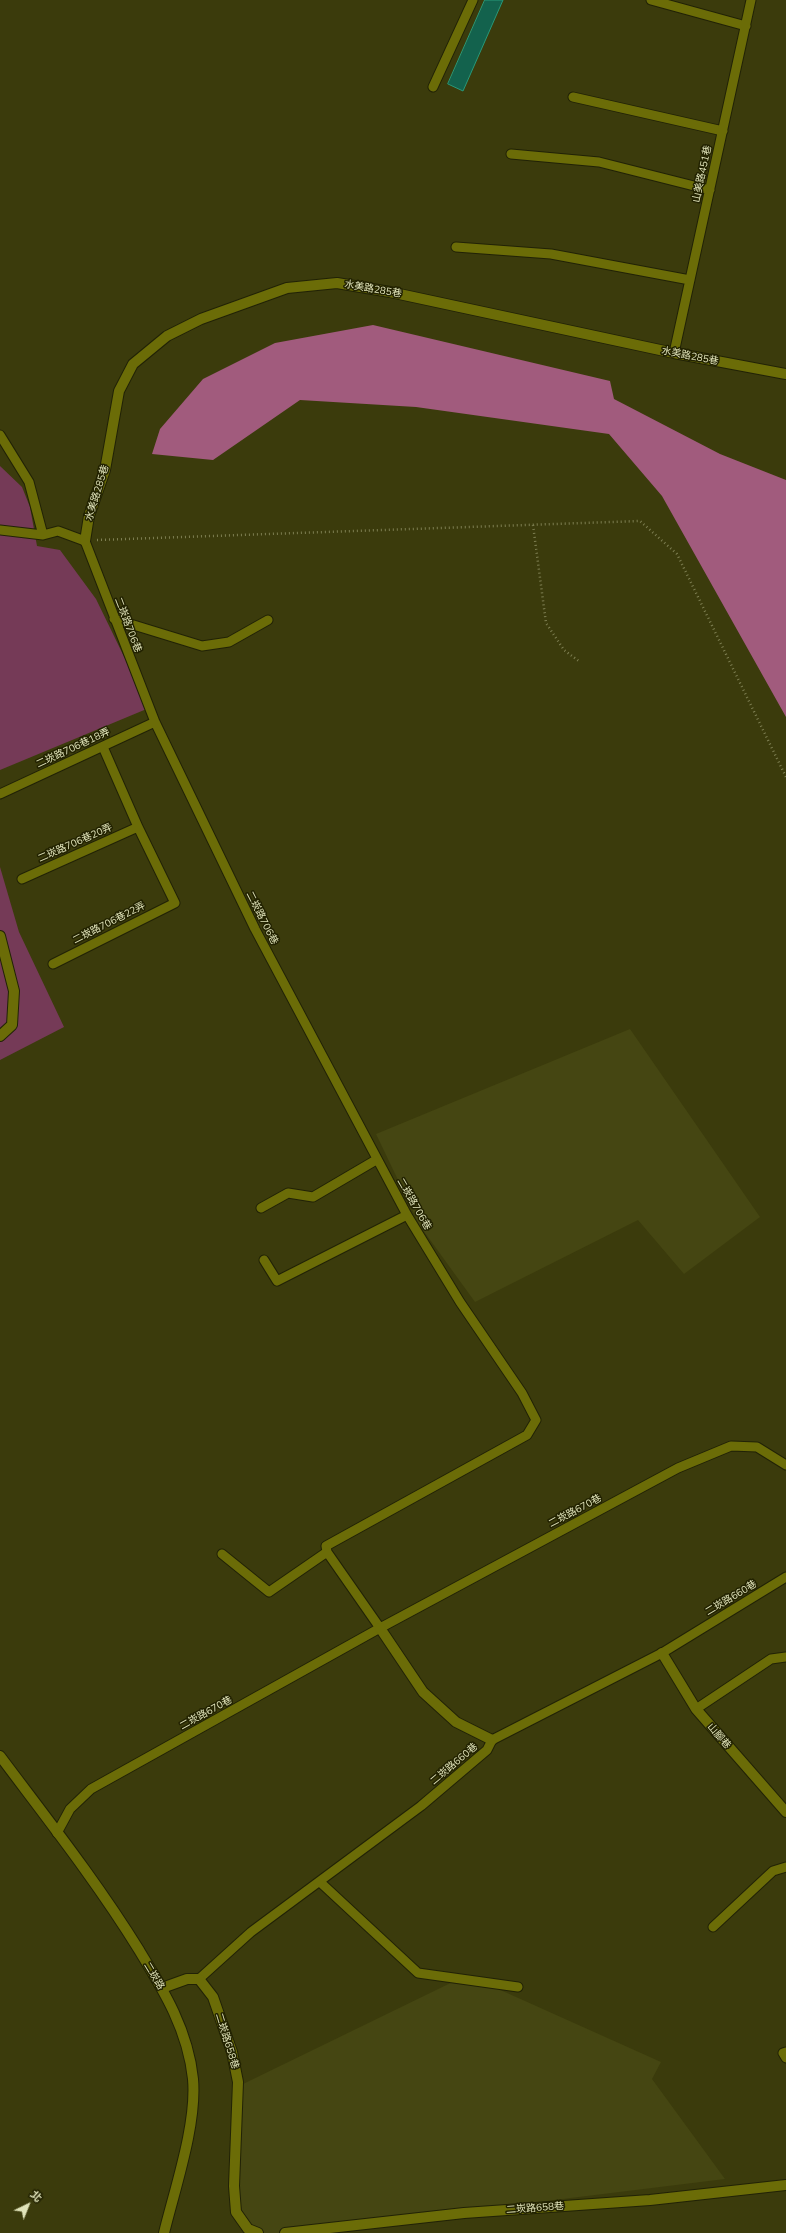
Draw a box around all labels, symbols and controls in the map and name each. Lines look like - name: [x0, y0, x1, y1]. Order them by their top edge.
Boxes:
- street label: 山美路451巷: [690, 144, 714, 204]
- street label: 水美路285巷: [343, 278, 403, 300]
- street label: 水美路285巷: [660, 345, 720, 367]
- street label: 水美路285巷: [83, 464, 111, 522]
- street label: 二崁路706巷: [112, 596, 144, 654]
- street label: 二崁路706巷18弄: [34, 726, 112, 770]
- street label: 二崁路706巷20弄: [36, 821, 114, 865]
- street label: 二崁路706巷: [243, 889, 281, 947]
- street label: 二崁路706巷22弄: [71, 899, 147, 947]
- street label: 二崁路706巷: [394, 1176, 434, 1232]
- street label: 二崁路670巷: [547, 1492, 603, 1530]
- street label: 二崁路660巷: [703, 1578, 759, 1618]
- street label: 二崁路670巷: [178, 1694, 234, 1732]
- street label: 山腳巷: [705, 1721, 733, 1751]
- street label: 二崁路660巷: [428, 1741, 480, 1787]
- street label: 二崁路: [141, 1960, 167, 1992]
- street label: 二崁路658巷: [213, 2012, 241, 2070]
- north arrow: [8, 2185, 48, 2225]
- text: 北: [27, 2187, 45, 2205]
- street label: 二崁路658巷: [506, 2200, 564, 2216]

